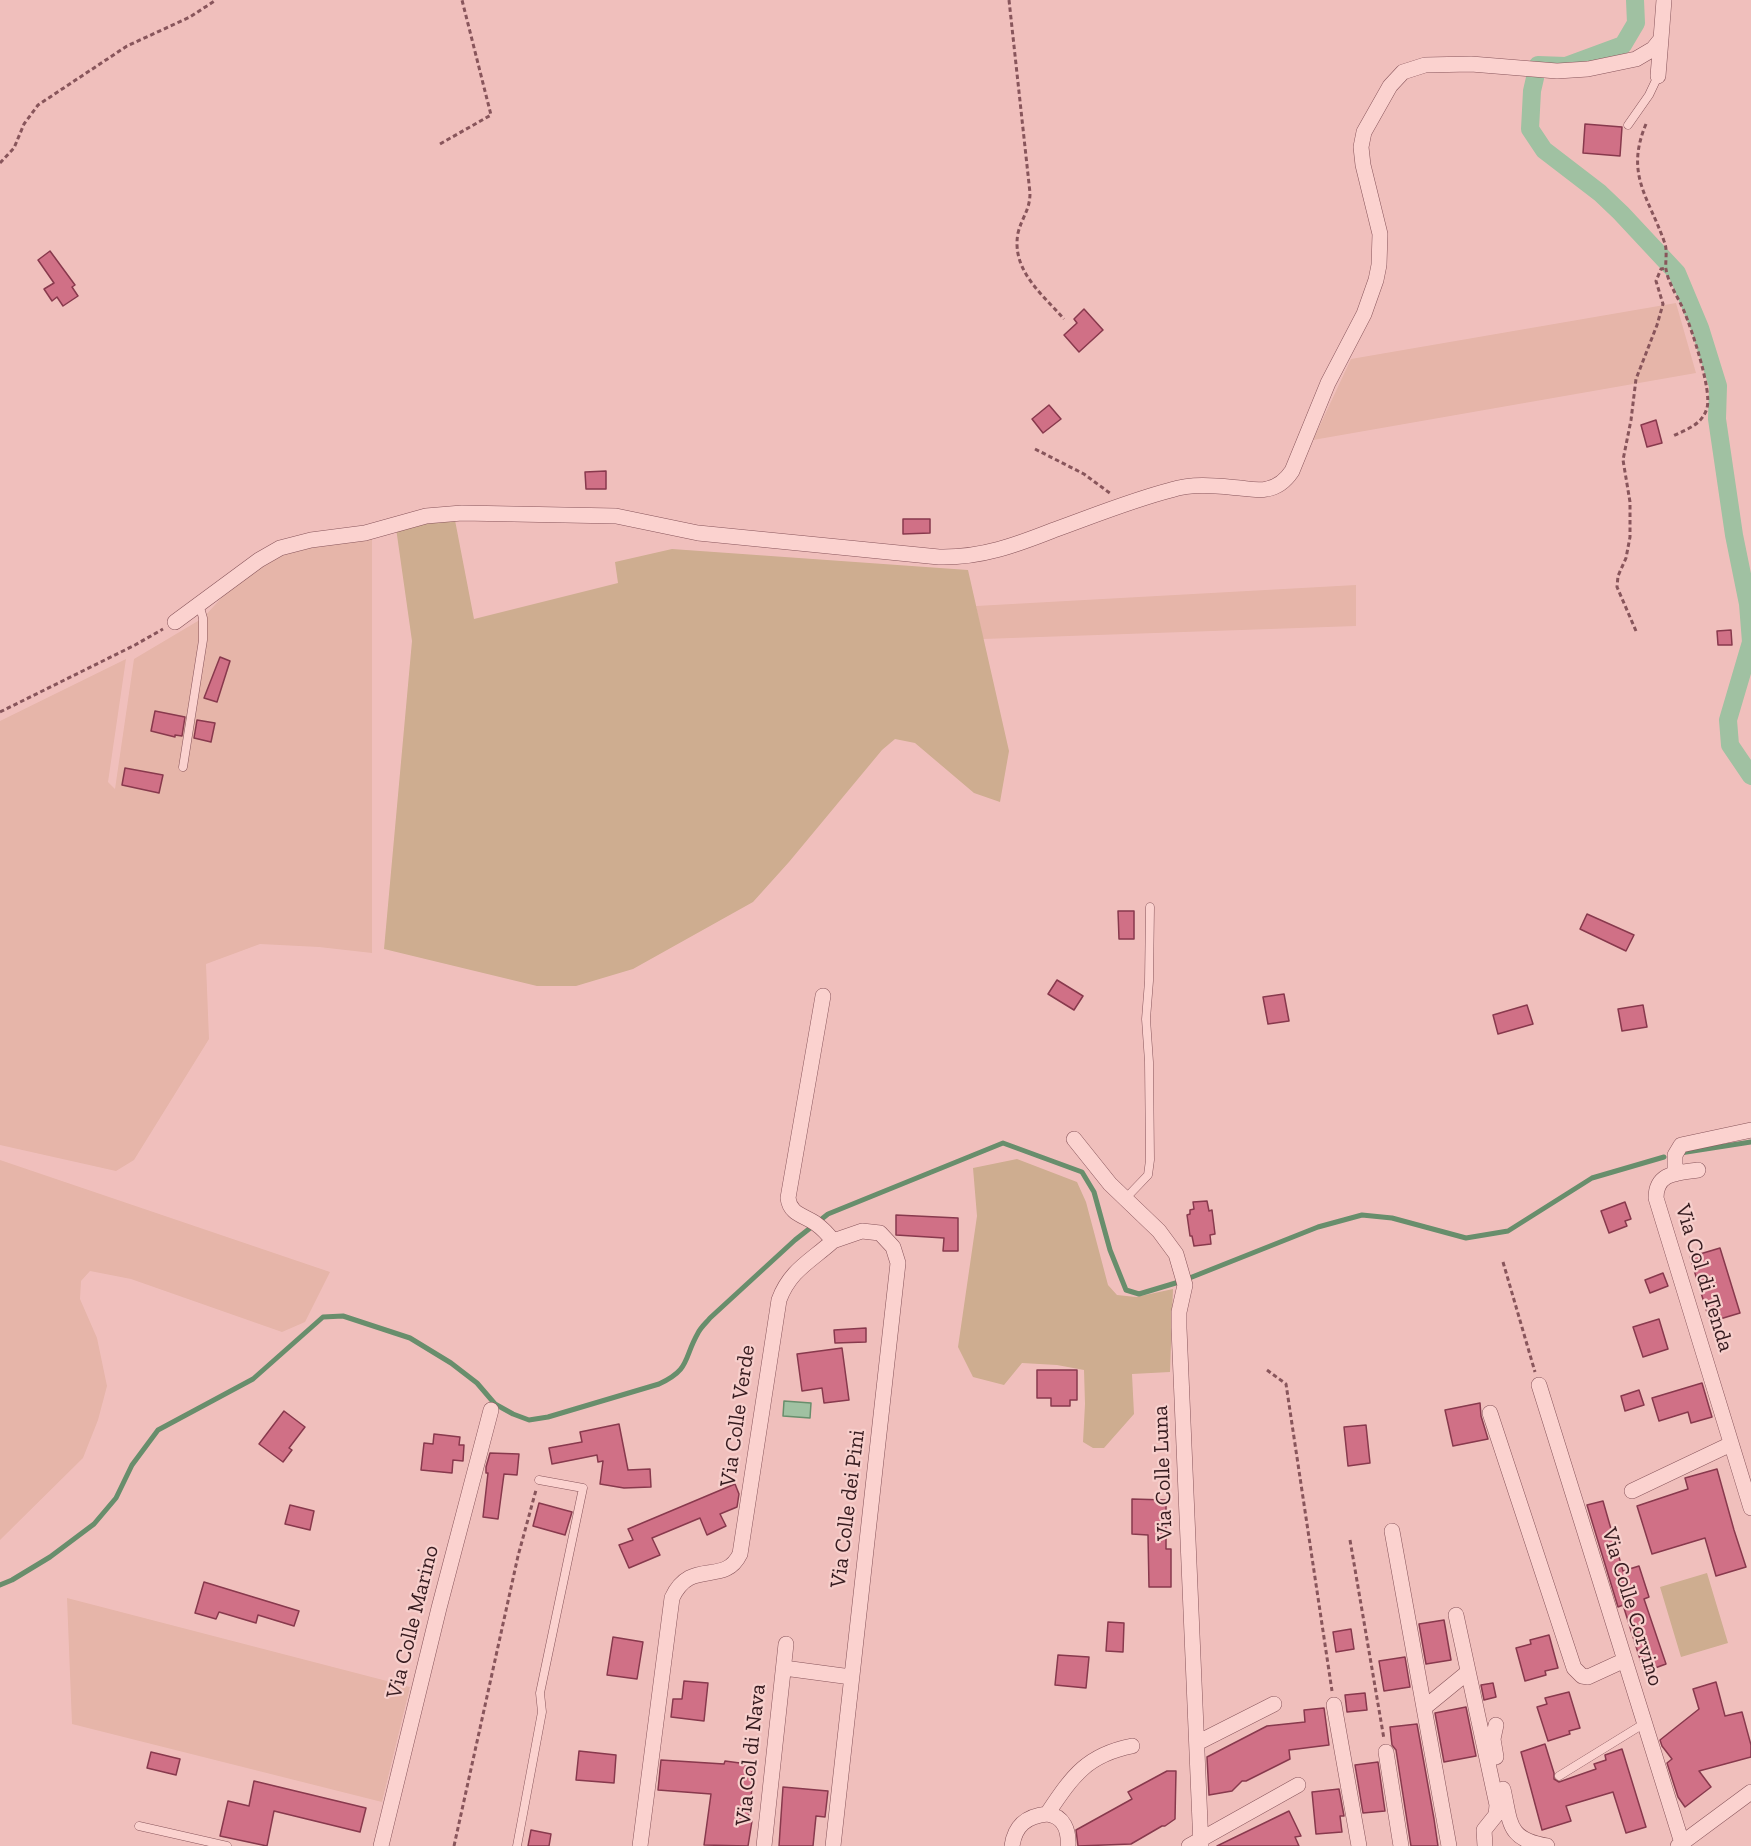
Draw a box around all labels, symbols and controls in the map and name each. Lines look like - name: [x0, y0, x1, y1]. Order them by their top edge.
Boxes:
- street label: Via Col di Tenda: [1669, 1201, 1739, 1355]
- street label: Via Colle Verde: [715, 1343, 761, 1489]
- street label: Via Colle Luna: [1147, 1405, 1179, 1541]
- street label: Via Colle dei Pini: [825, 1428, 871, 1590]
- street label: Via Colle Corvino: [1595, 1525, 1669, 1689]
- street label: Via Colle Marino: [381, 1543, 445, 1701]
- street label: Via Col di Nava: [730, 1683, 772, 1827]

